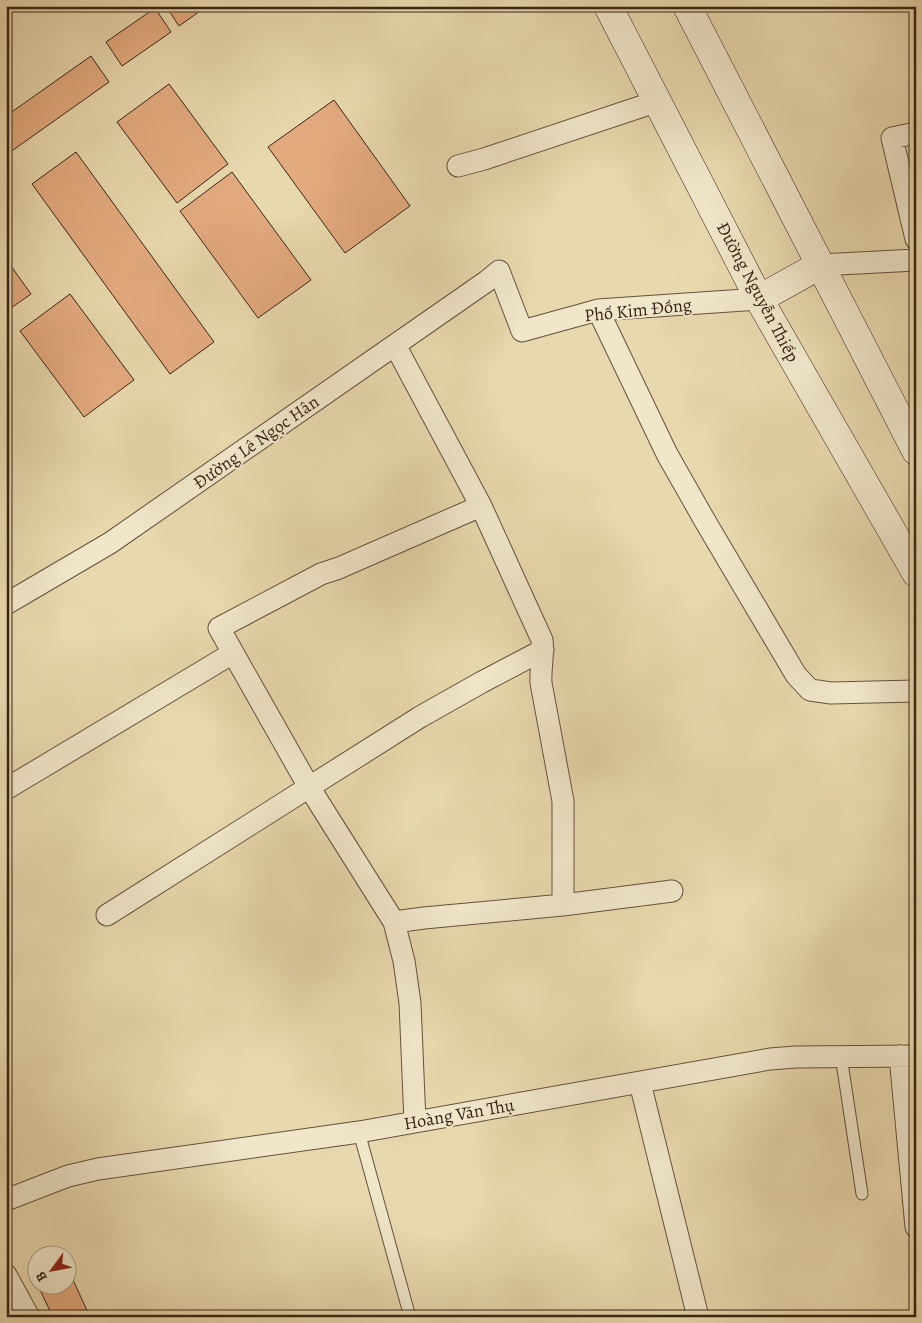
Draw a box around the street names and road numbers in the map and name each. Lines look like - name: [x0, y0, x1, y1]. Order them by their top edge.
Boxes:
- street label: Đường Nguyễn Thiếp: [711, 218, 805, 366]
- street label: Phố Kim Đồng: [583, 292, 693, 328]
- street label: Đường Lê Ngọc Hân: [188, 390, 324, 494]
- street label: Hoàng Văn Thụ: [402, 1092, 516, 1136]

